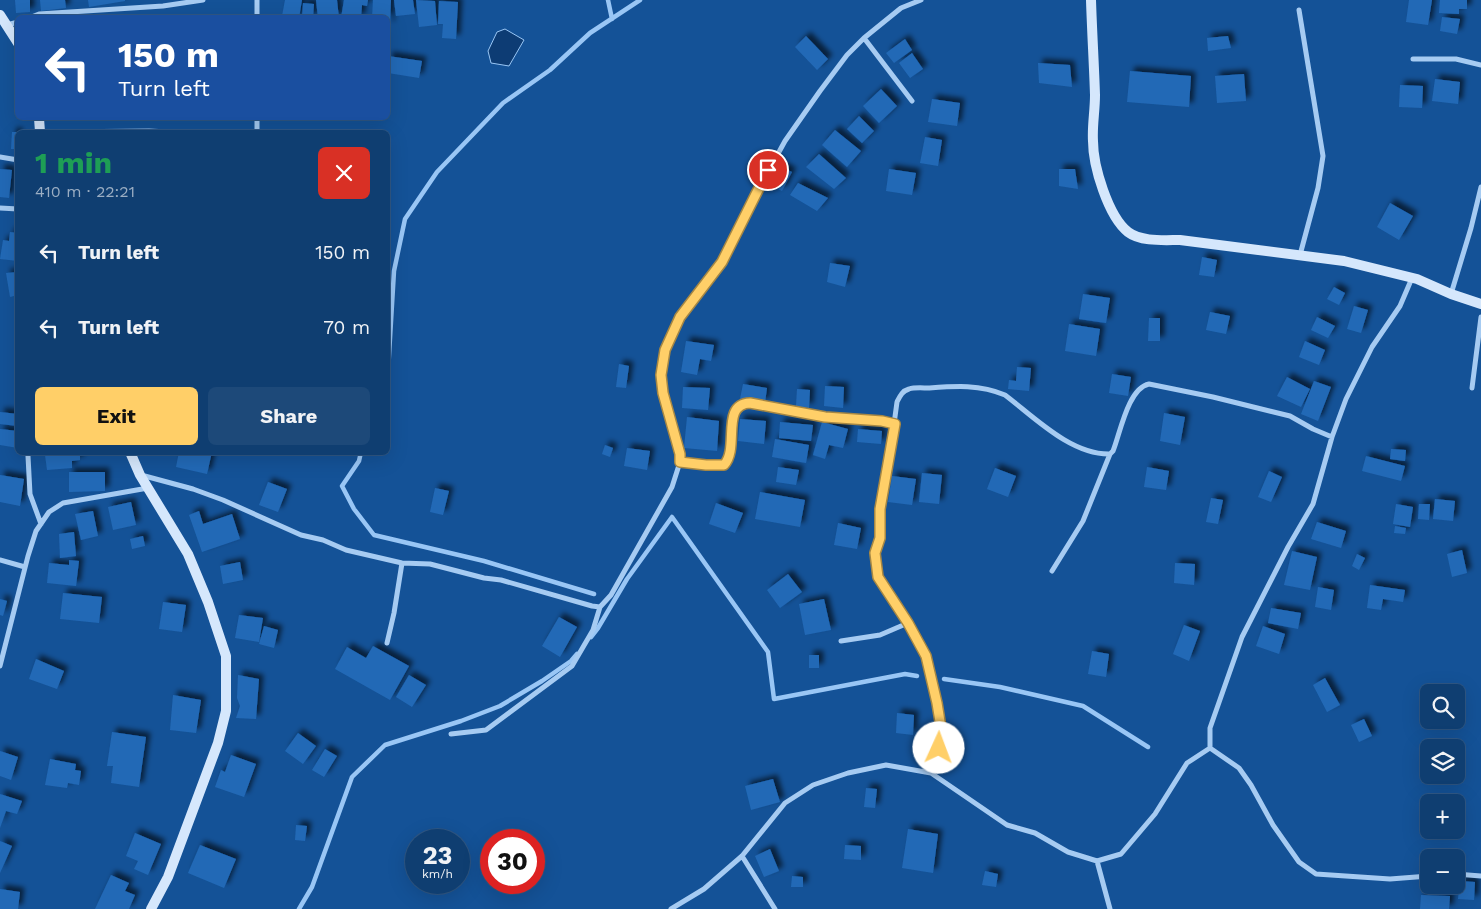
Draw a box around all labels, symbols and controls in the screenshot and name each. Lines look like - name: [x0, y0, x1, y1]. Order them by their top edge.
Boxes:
- text: 150 m: [118, 34, 219, 76]
- icon: left: [35, 35, 100, 100]
- text: Turn left: [118, 76, 210, 101]
- text: 1 min: [35, 145, 112, 180]
- button: close: [318, 147, 370, 199]
- pin: [747, 149, 789, 191]
- icon: arrive: [754, 156, 782, 184]
- text: 410 m · 22:21: [35, 182, 135, 201]
- icon: left: [35, 239, 63, 267]
- text: Turn left: [78, 241, 159, 264]
- text: 150 m: [315, 241, 370, 264]
- icon: left: [35, 314, 63, 342]
- text: Turn left: [78, 316, 159, 339]
- text: 70 m: [323, 316, 370, 339]
- button: Exit: [35, 387, 198, 445]
- button: Share: [208, 387, 370, 445]
- map controls: [1420, 684, 1465, 894]
- button: search: [1420, 684, 1465, 729]
- position arrow: [912, 721, 964, 773]
- button: layers: [1420, 739, 1465, 784]
- button: +: [1420, 794, 1465, 839]
- speed limit sign: 30: [480, 829, 545, 894]
- text: 23: [423, 841, 452, 870]
- button: −: [1420, 849, 1465, 894]
- text: km/h: [422, 867, 453, 881]

